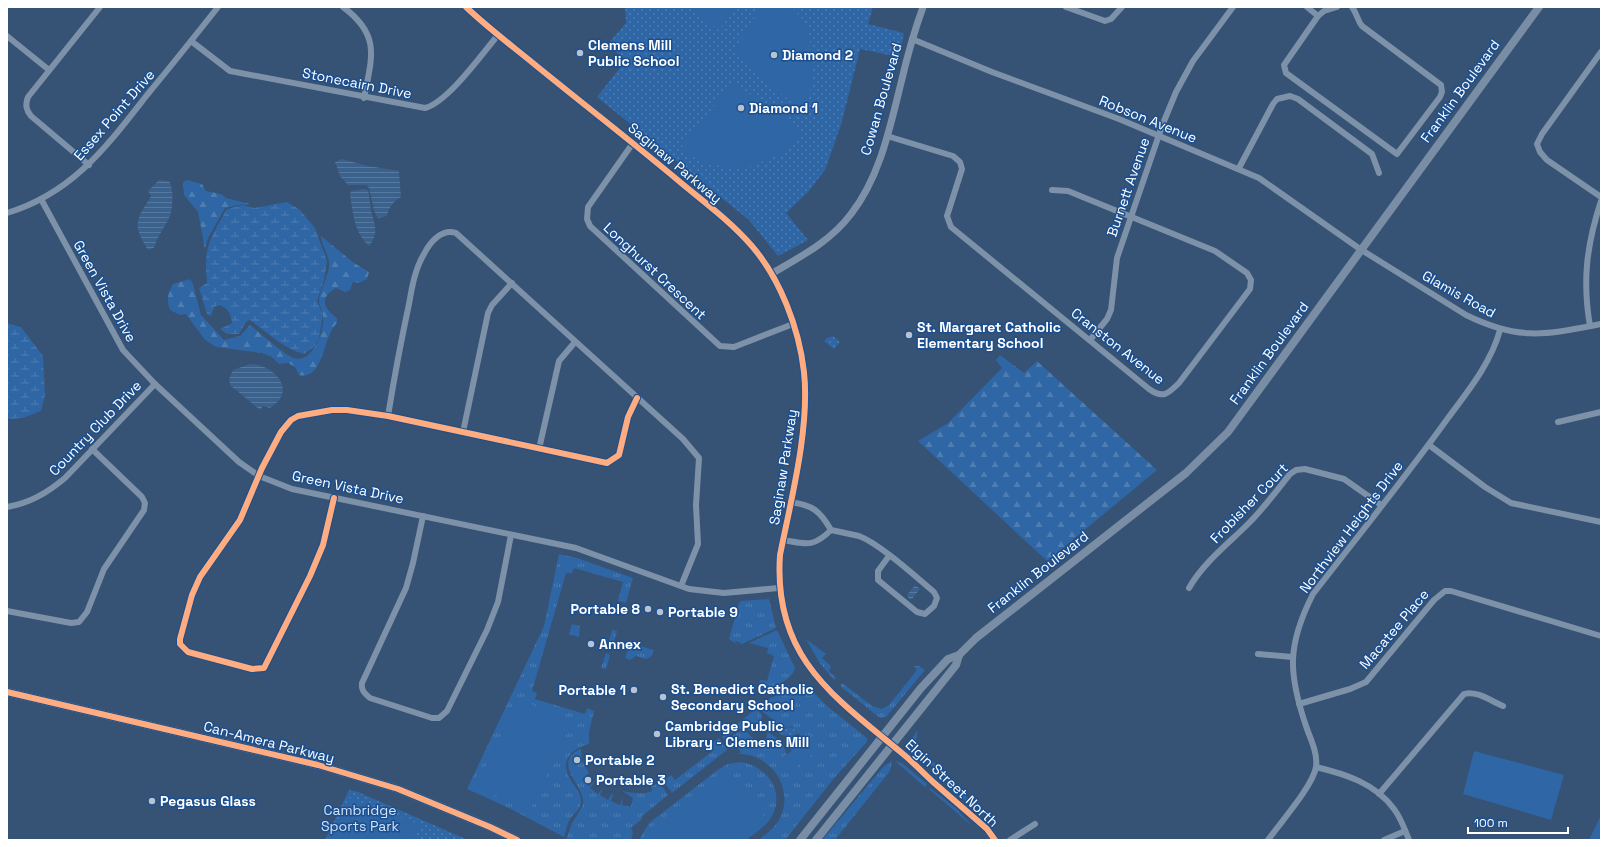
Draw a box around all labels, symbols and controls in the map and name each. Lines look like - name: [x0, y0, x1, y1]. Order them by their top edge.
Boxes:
- place label: Clemens Mill Public School: [588, 36, 679, 70]
- street label: Franklin Boulevard: [1417, 36, 1503, 146]
- street label: Cowan Boulevard: [856, 41, 906, 157]
- place label: Diamond 2: [782, 46, 853, 64]
- marker: Clemens Mill Public School: [575, 48, 585, 58]
- marker: Diamond 2: [769, 50, 779, 60]
- street label: Stonecairn Drive: [301, 64, 413, 102]
- street label: Essex Point Drive: [70, 66, 158, 164]
- street label: Robson Avenue: [1096, 91, 1200, 147]
- place label: Diamond 1: [749, 99, 818, 117]
- marker: Diamond 1: [736, 103, 746, 113]
- street label: Saginaw Parkway: [624, 119, 726, 207]
- street label: Burnett Avenue: [1103, 135, 1153, 239]
- street label: Longhurst Crescent: [600, 219, 710, 323]
- street label: Green Vista Drive: [70, 237, 140, 345]
- street label: Glamis Road: [1419, 266, 1499, 322]
- street label: Franklin Boulevard: [1226, 298, 1312, 408]
- street label: Cranston Avenue: [1067, 304, 1169, 388]
- place label: St. Margaret Catholic Elementary School: [917, 318, 1061, 352]
- marker: St. Margaret Catholic Elementary School: [904, 330, 914, 340]
- street label: Country Club Drive: [45, 377, 145, 479]
- street label: Saginaw Parkway: [765, 408, 801, 526]
- street label: Northview Heights Drive: [1295, 457, 1407, 597]
- street label: Frobisher Court: [1206, 459, 1292, 547]
- street label: Green Vista Drive: [290, 466, 406, 508]
- street label: Franklin Boulevard: [984, 527, 1092, 617]
- street label: Macatee Place: [1355, 585, 1433, 673]
- place label: Portable 8: [570, 600, 641, 618]
- place label: Portable 9: [668, 603, 738, 621]
- marker: Portable 8: [643, 604, 653, 614]
- marker: Portable 9: [655, 607, 665, 617]
- place label: Annex: [599, 635, 641, 653]
- marker: Annex: [586, 639, 596, 649]
- place label: St. Benedict Catholic Secondary School: [671, 680, 814, 714]
- place label: Portable 1: [559, 681, 626, 699]
- marker: Portable 1: [629, 685, 639, 695]
- marker: St. Benedict Catholic Secondary School: [658, 692, 668, 702]
- street label: Can-Amera Parkway: [202, 717, 336, 767]
- place label: Cambridge Public Library - Clemens Mill: [665, 717, 809, 751]
- marker: Cambridge Public Library - Clemens Mill: [652, 729, 662, 739]
- street label: Elgin Street North: [902, 735, 1002, 831]
- place label: Portable 2: [585, 751, 654, 769]
- marker: Portable 2: [572, 755, 582, 765]
- place label: Portable 3: [596, 771, 666, 789]
- marker: Portable 3: [583, 775, 593, 785]
- place label: Pegasus Glass: [160, 792, 256, 810]
- marker: Pegasus Glass: [147, 796, 157, 806]
- park label: Cambridge Sports Park: [321, 801, 399, 835]
- scale bar: [1468, 809, 1568, 835]
- text: 100 m: [1474, 815, 1508, 831]

